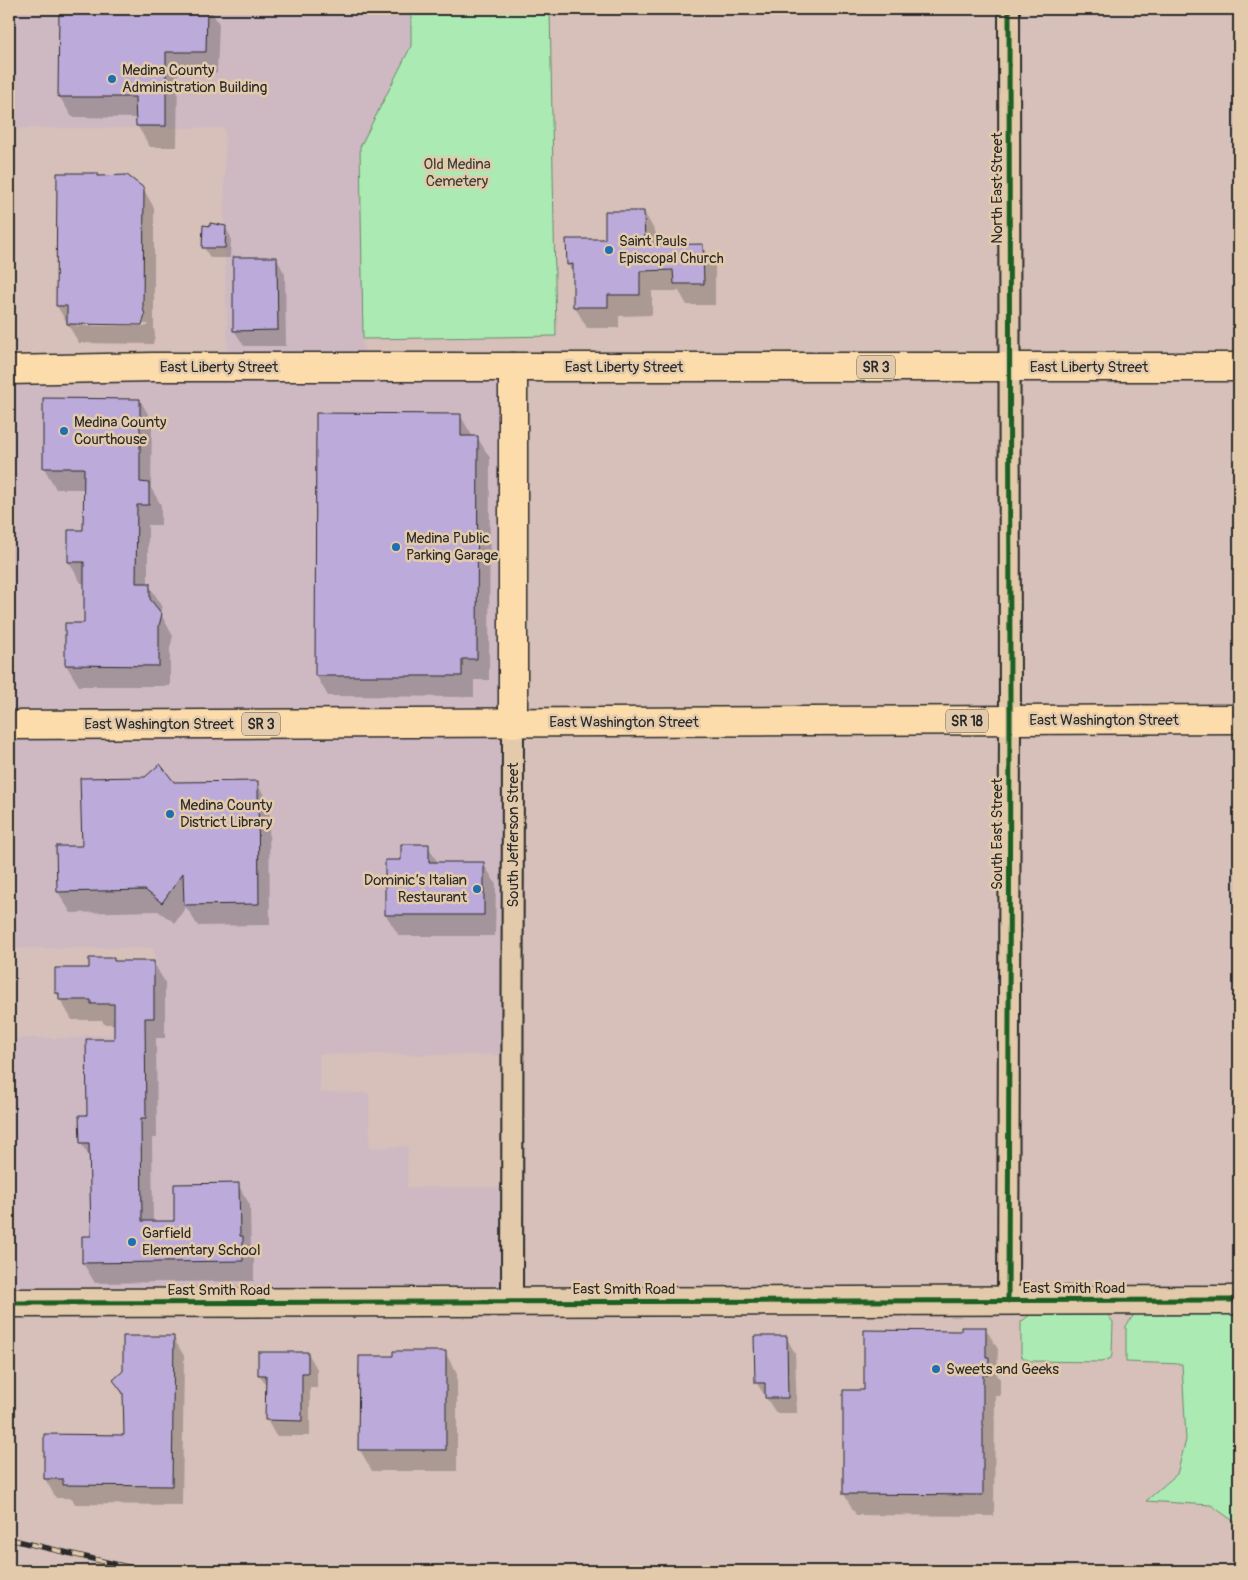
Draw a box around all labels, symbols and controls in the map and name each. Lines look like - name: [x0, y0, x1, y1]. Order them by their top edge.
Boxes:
- place label: Medina County Administration Building: [122, 61, 267, 97]
- marker: Medina County Administration Building: [106, 73, 118, 85]
- street label: North East Street: [988, 131, 1007, 244]
- park label: Old Medina Cemetery: [423, 155, 491, 191]
- place label: Saint Pauls Episcopal Church: [619, 232, 724, 268]
- marker: Saint Pauls Episcopal Church: [603, 244, 615, 256]
- road number: SR 3: [857, 356, 895, 378]
- street label: East Liberty Street: [160, 358, 279, 377]
- street label: East Liberty Street: [565, 358, 684, 377]
- street label: East Liberty Street: [1030, 358, 1149, 377]
- place label: Medina County Courthouse: [74, 413, 167, 449]
- marker: Medina County Courthouse: [58, 425, 70, 437]
- place label: Medina Public Parking Garage: [406, 529, 499, 565]
- marker: Medina Public Parking Garage: [390, 541, 402, 553]
- road number: SR 18: [946, 709, 988, 732]
- street label: East Washington Street: [1029, 711, 1180, 730]
- road number: SR 3: [242, 712, 280, 736]
- street label: East Washington Street: [549, 713, 700, 732]
- street label: East Washington Street: [84, 715, 235, 734]
- street label: South Jefferson Street: [504, 762, 523, 907]
- street label: South East Street: [988, 777, 1007, 890]
- place label: Medina County District Library: [180, 796, 273, 832]
- marker: Medina County District Library: [164, 808, 176, 820]
- place label: Dominic’s Italian Restaurant: [364, 871, 468, 907]
- marker: Dominic’s Italian Restaurant: [471, 883, 483, 895]
- place label: Garfield Elementary School: [142, 1224, 261, 1260]
- marker: Garfield Elementary School: [126, 1236, 138, 1248]
- street label: East Smith Road: [1023, 1279, 1125, 1298]
- street label: East Smith Road: [573, 1280, 675, 1299]
- street label: East Smith Road: [168, 1281, 270, 1300]
- place label: Sweets and Geeks: [946, 1360, 1059, 1379]
- marker: Sweets and Geeks: [930, 1363, 942, 1375]

